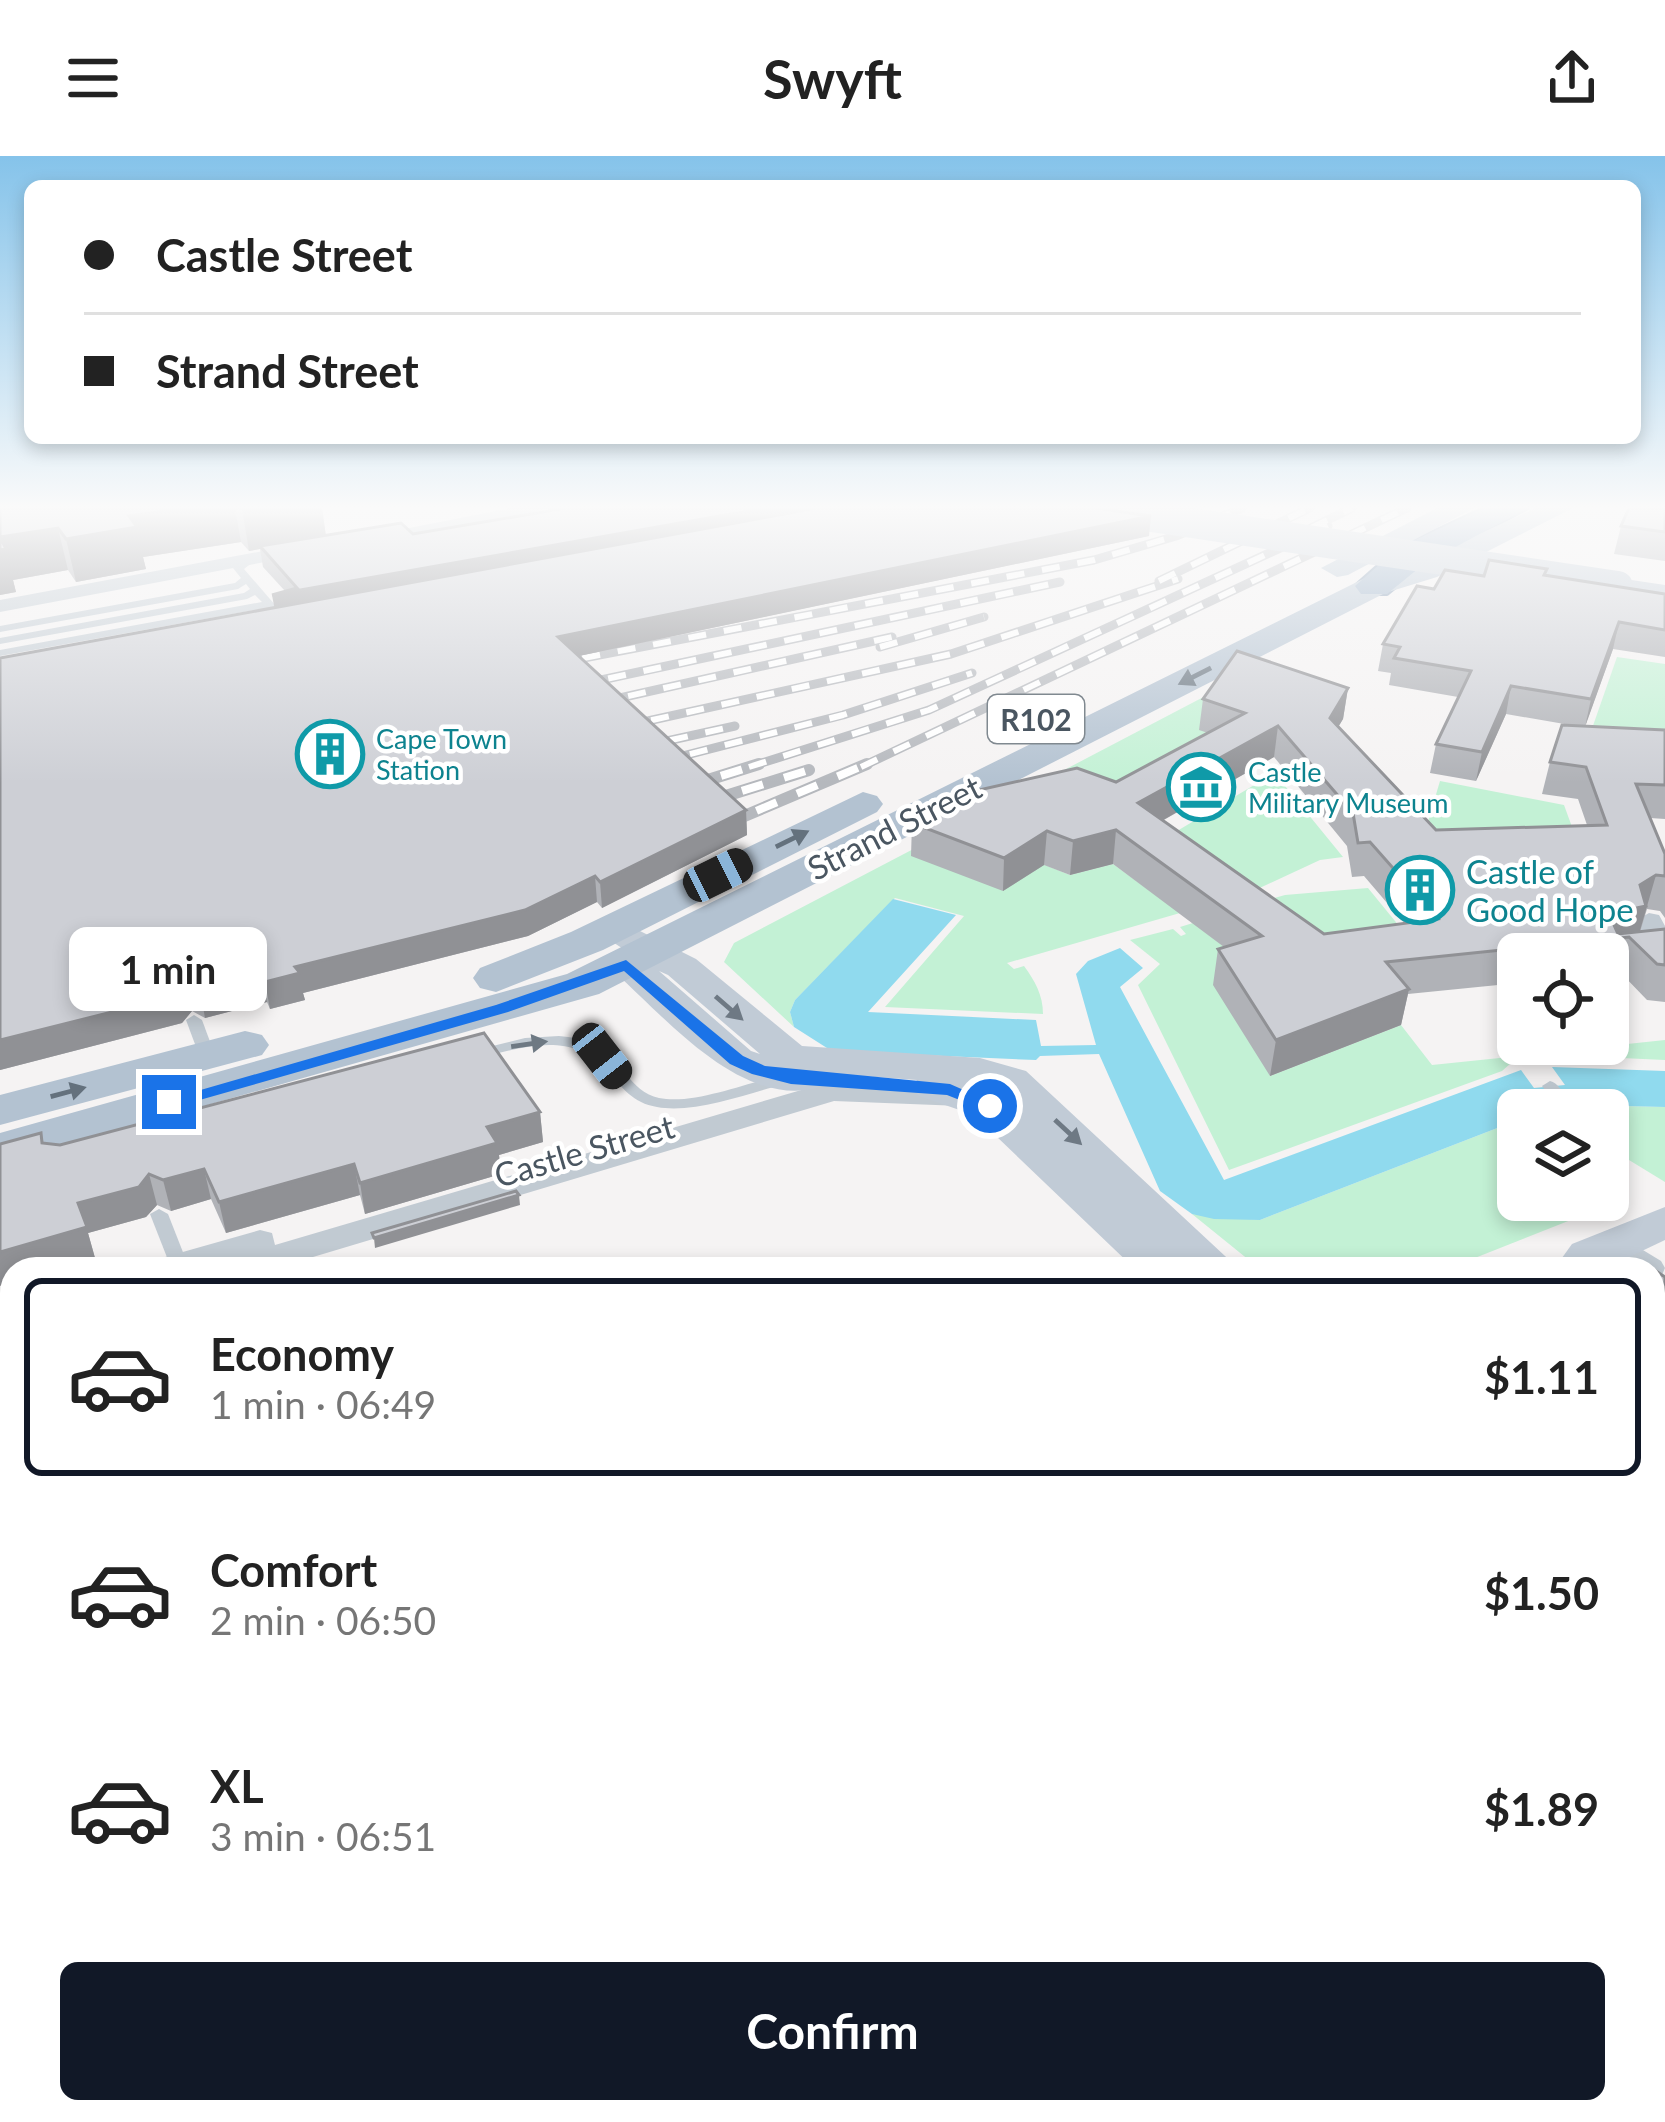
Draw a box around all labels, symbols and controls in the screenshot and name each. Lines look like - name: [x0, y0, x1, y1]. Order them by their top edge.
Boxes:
- icon: menu: [60, 45, 126, 111]
- icon: share: [1539, 45, 1605, 111]
- text: Swyft: [763, 46, 902, 111]
- text: Castle Street: [156, 228, 412, 282]
- text: Strand Street: [156, 344, 419, 398]
- one-way arrow: [1177, 665, 1212, 685]
- road number: R102: [988, 695, 1084, 743]
- building icon: Cape Town Station: [295, 719, 365, 789]
- place label: Cape Town Station: [376, 722, 507, 786]
- museum icon: Castle Military Museum: [1166, 752, 1236, 822]
- place label: Castle Military Museum: [1248, 755, 1448, 819]
- street label: Strand Street: [801, 766, 988, 888]
- one-way arrow: [775, 829, 810, 849]
- car: [678, 843, 758, 907]
- place label: Castle of Good Hope: [1466, 851, 1634, 929]
- building icon: Castle of Good Hope: [1385, 855, 1455, 925]
- callout: 1 min: [70, 928, 268, 1012]
- map controls: [1497, 933, 1629, 1221]
- button: locate: [1497, 933, 1629, 1065]
- text: 1 min: [120, 946, 216, 992]
- one-way arrow: [714, 994, 744, 1021]
- car: [566, 1017, 638, 1095]
- one-way arrow: [511, 1034, 548, 1053]
- route end: [142, 1075, 196, 1129]
- route start: [963, 1079, 1017, 1133]
- one-way arrow: [50, 1082, 87, 1101]
- button: layers: [1497, 1089, 1629, 1221]
- street label: Castle Street: [490, 1105, 679, 1195]
- one-way arrow: [1054, 1118, 1083, 1145]
- icon: car: [66, 1323, 174, 1431]
- text: Economy: [210, 1327, 394, 1381]
- text: $1.11: [1484, 1350, 1599, 1404]
- text: 1 min · 06:49: [210, 1381, 436, 1427]
- icon: car: [66, 1539, 174, 1647]
- text: Comfort: [210, 1543, 377, 1597]
- text: $1.50: [1484, 1566, 1599, 1620]
- text: 2 min · 06:50: [210, 1597, 436, 1643]
- icon: car: [66, 1755, 174, 1863]
- text: XL: [210, 1759, 264, 1813]
- text: $1.89: [1484, 1782, 1599, 1836]
- text: 3 min · 06:51: [210, 1813, 436, 1859]
- button: Confirm: [60, 1962, 1605, 2100]

